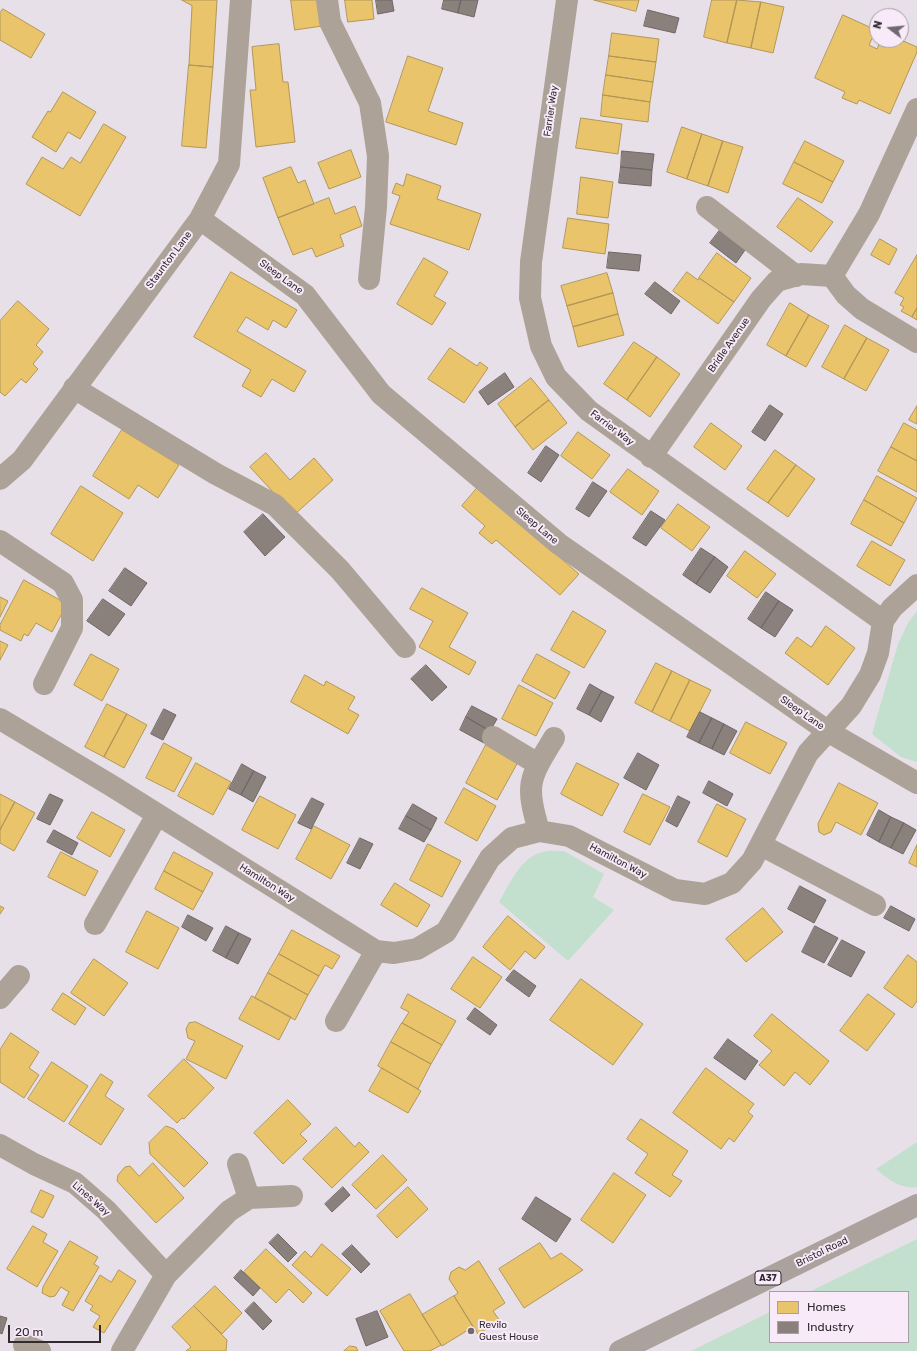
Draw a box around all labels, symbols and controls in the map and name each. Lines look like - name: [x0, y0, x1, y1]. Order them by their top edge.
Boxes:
- north arrow: [869, 8, 909, 48]
- text: N: [871, 19, 885, 30]
- street label: Farrier Way: [541, 85, 561, 137]
- street label: Staunton Lane: [144, 229, 194, 291]
- street label: Sleep Lane: [257, 257, 305, 297]
- street label: Bridle Avenue: [706, 315, 752, 375]
- street label: Farrier Way: [588, 408, 636, 448]
- street label: Sleep Lane: [514, 505, 560, 547]
- street label: Sleep Lane: [778, 693, 826, 733]
- street label: Hamilton Way: [587, 841, 649, 881]
- street label: Hamilton Way: [237, 861, 297, 905]
- street label: Lines Way: [70, 1179, 112, 1219]
- street label: Bristol Road: [794, 1234, 850, 1270]
- road number: A37: [755, 1271, 781, 1285]
- legend: [769, 1291, 909, 1343]
- text: Homes: [807, 1300, 846, 1314]
- scale bar: [10, 1317, 103, 1343]
- place label: Revilo Guest House: [479, 1319, 538, 1342]
- text: Industry: [807, 1320, 854, 1334]
- text: 20 m: [15, 1325, 43, 1339]
- marker: Revilo Guest House: [466, 1326, 476, 1336]

